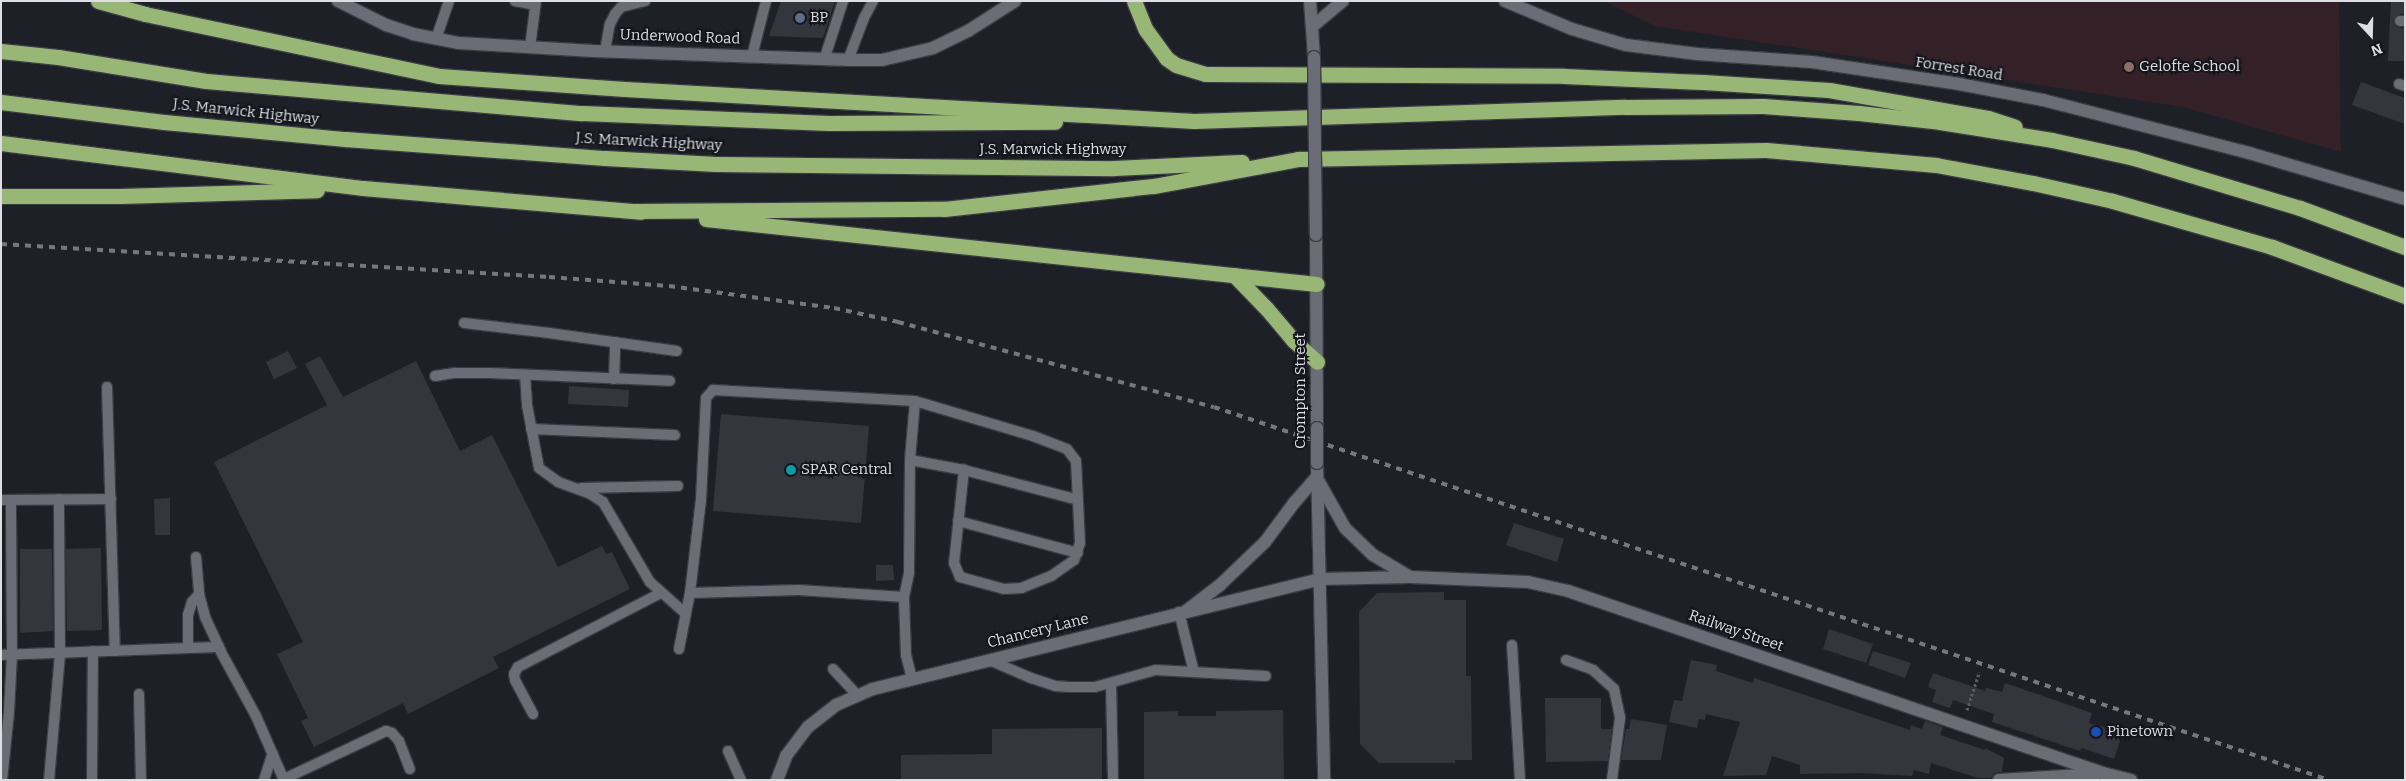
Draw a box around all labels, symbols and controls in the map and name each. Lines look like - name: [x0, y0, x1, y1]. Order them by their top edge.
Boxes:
- place label: BP: [810, 9, 828, 27]
- north arrow: [2346, 10, 2396, 60]
- marker: BP: [794, 12, 806, 24]
- street label: Underwood Road: [619, 26, 741, 48]
- text: N: [2368, 40, 2385, 59]
- street label: Forrest Road: [1914, 53, 2004, 85]
- place label: Gelofte School: [2139, 58, 2240, 76]
- marker: Gelofte School: [2123, 61, 2135, 73]
- street label: J.S. Marwick Highway: [172, 95, 320, 129]
- street label: J.S. Marwick Highway: [575, 129, 723, 155]
- street label: J.S. Marwick Highway: [979, 141, 1127, 159]
- street label: Crompton Street: [1292, 333, 1310, 449]
- place label: SPAR Central: [801, 461, 892, 479]
- marker: SPAR Central: [785, 464, 797, 476]
- street label: Railway Street: [1686, 606, 1786, 656]
- street label: Chancery Lane: [986, 610, 1090, 652]
- place label: Pinetown: [2107, 723, 2173, 741]
- marker: Pinetown: [2089, 725, 2103, 739]

